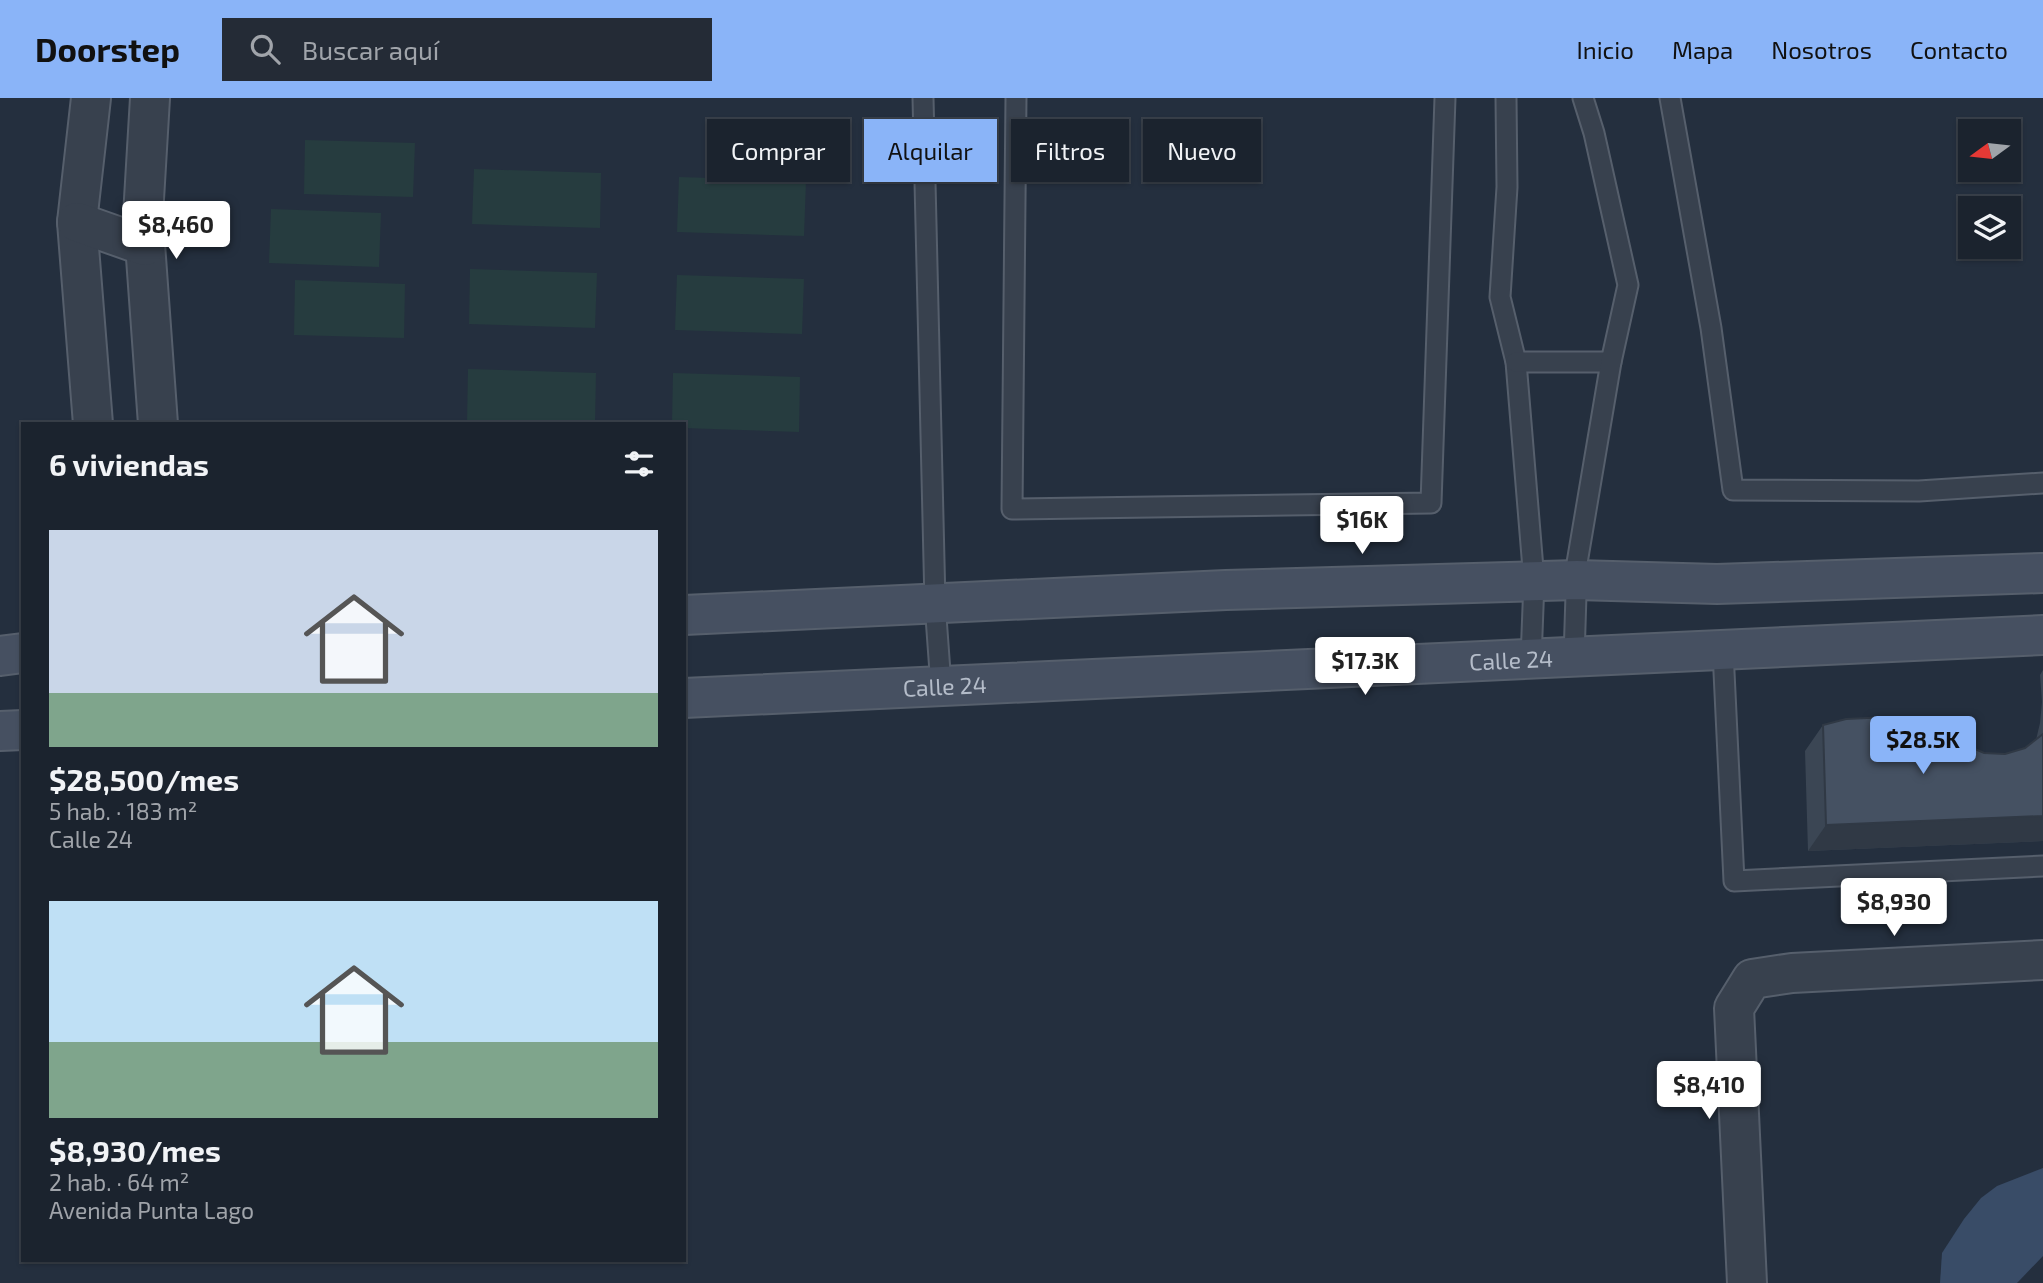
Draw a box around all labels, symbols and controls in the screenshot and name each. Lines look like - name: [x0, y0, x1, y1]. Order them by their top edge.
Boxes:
- search box: [222, 18, 712, 81]
- text: Doorstep: [35, 29, 180, 69]
- icon: search: [246, 30, 284, 68]
- text: Buscar aquí: [302, 34, 439, 65]
- text: Inicio: [1576, 35, 1634, 64]
- text: Mapa: [1672, 35, 1733, 64]
- text: Nosotros: [1771, 35, 1872, 64]
- text: Contacto: [1910, 35, 2008, 64]
- chip: Comprar: [707, 119, 850, 182]
- chip: Alquilar: [864, 119, 997, 182]
- chip: Filtros: [1011, 119, 1129, 182]
- chip: Nuevo: [1143, 119, 1261, 182]
- north arrow: [1958, 119, 2021, 182]
- map controls: [1958, 119, 2021, 259]
- button: layers: [1958, 196, 2021, 259]
- pin: $8,460: [119, 202, 233, 261]
- text: $8,460: [138, 210, 214, 238]
- icon: filters: [620, 445, 658, 483]
- text: 6 viviendas: [49, 446, 209, 482]
- pin: $16K: [1321, 496, 1403, 556]
- text: $16K: [1336, 505, 1388, 533]
- icon: home: [291, 576, 417, 702]
- pin: $17.3K: [1308, 638, 1422, 697]
- street label: Calle 24: [1468, 644, 1554, 676]
- text: $17.3K: [1331, 646, 1399, 674]
- street label: Calle 24: [902, 670, 987, 702]
- pin: $28.5K: [1866, 716, 1980, 776]
- text: $28.5K: [1886, 725, 1960, 753]
- text: $28,500/mes: [49, 761, 239, 797]
- text: 5 hab. · 183 m²: [49, 797, 197, 825]
- text: Calle 24: [49, 825, 133, 853]
- pin: $8,930: [1837, 878, 1951, 938]
- text: $8,930: [1857, 887, 1931, 915]
- icon: home: [291, 947, 417, 1073]
- pin: $8,410: [1652, 1062, 1766, 1121]
- text: $8,410: [1673, 1070, 1745, 1098]
- text: $8,930/mes: [49, 1132, 221, 1168]
- text: 2 hab. · 64 m²: [49, 1168, 189, 1196]
- text: Avenida Punta Lago: [49, 1196, 254, 1224]

